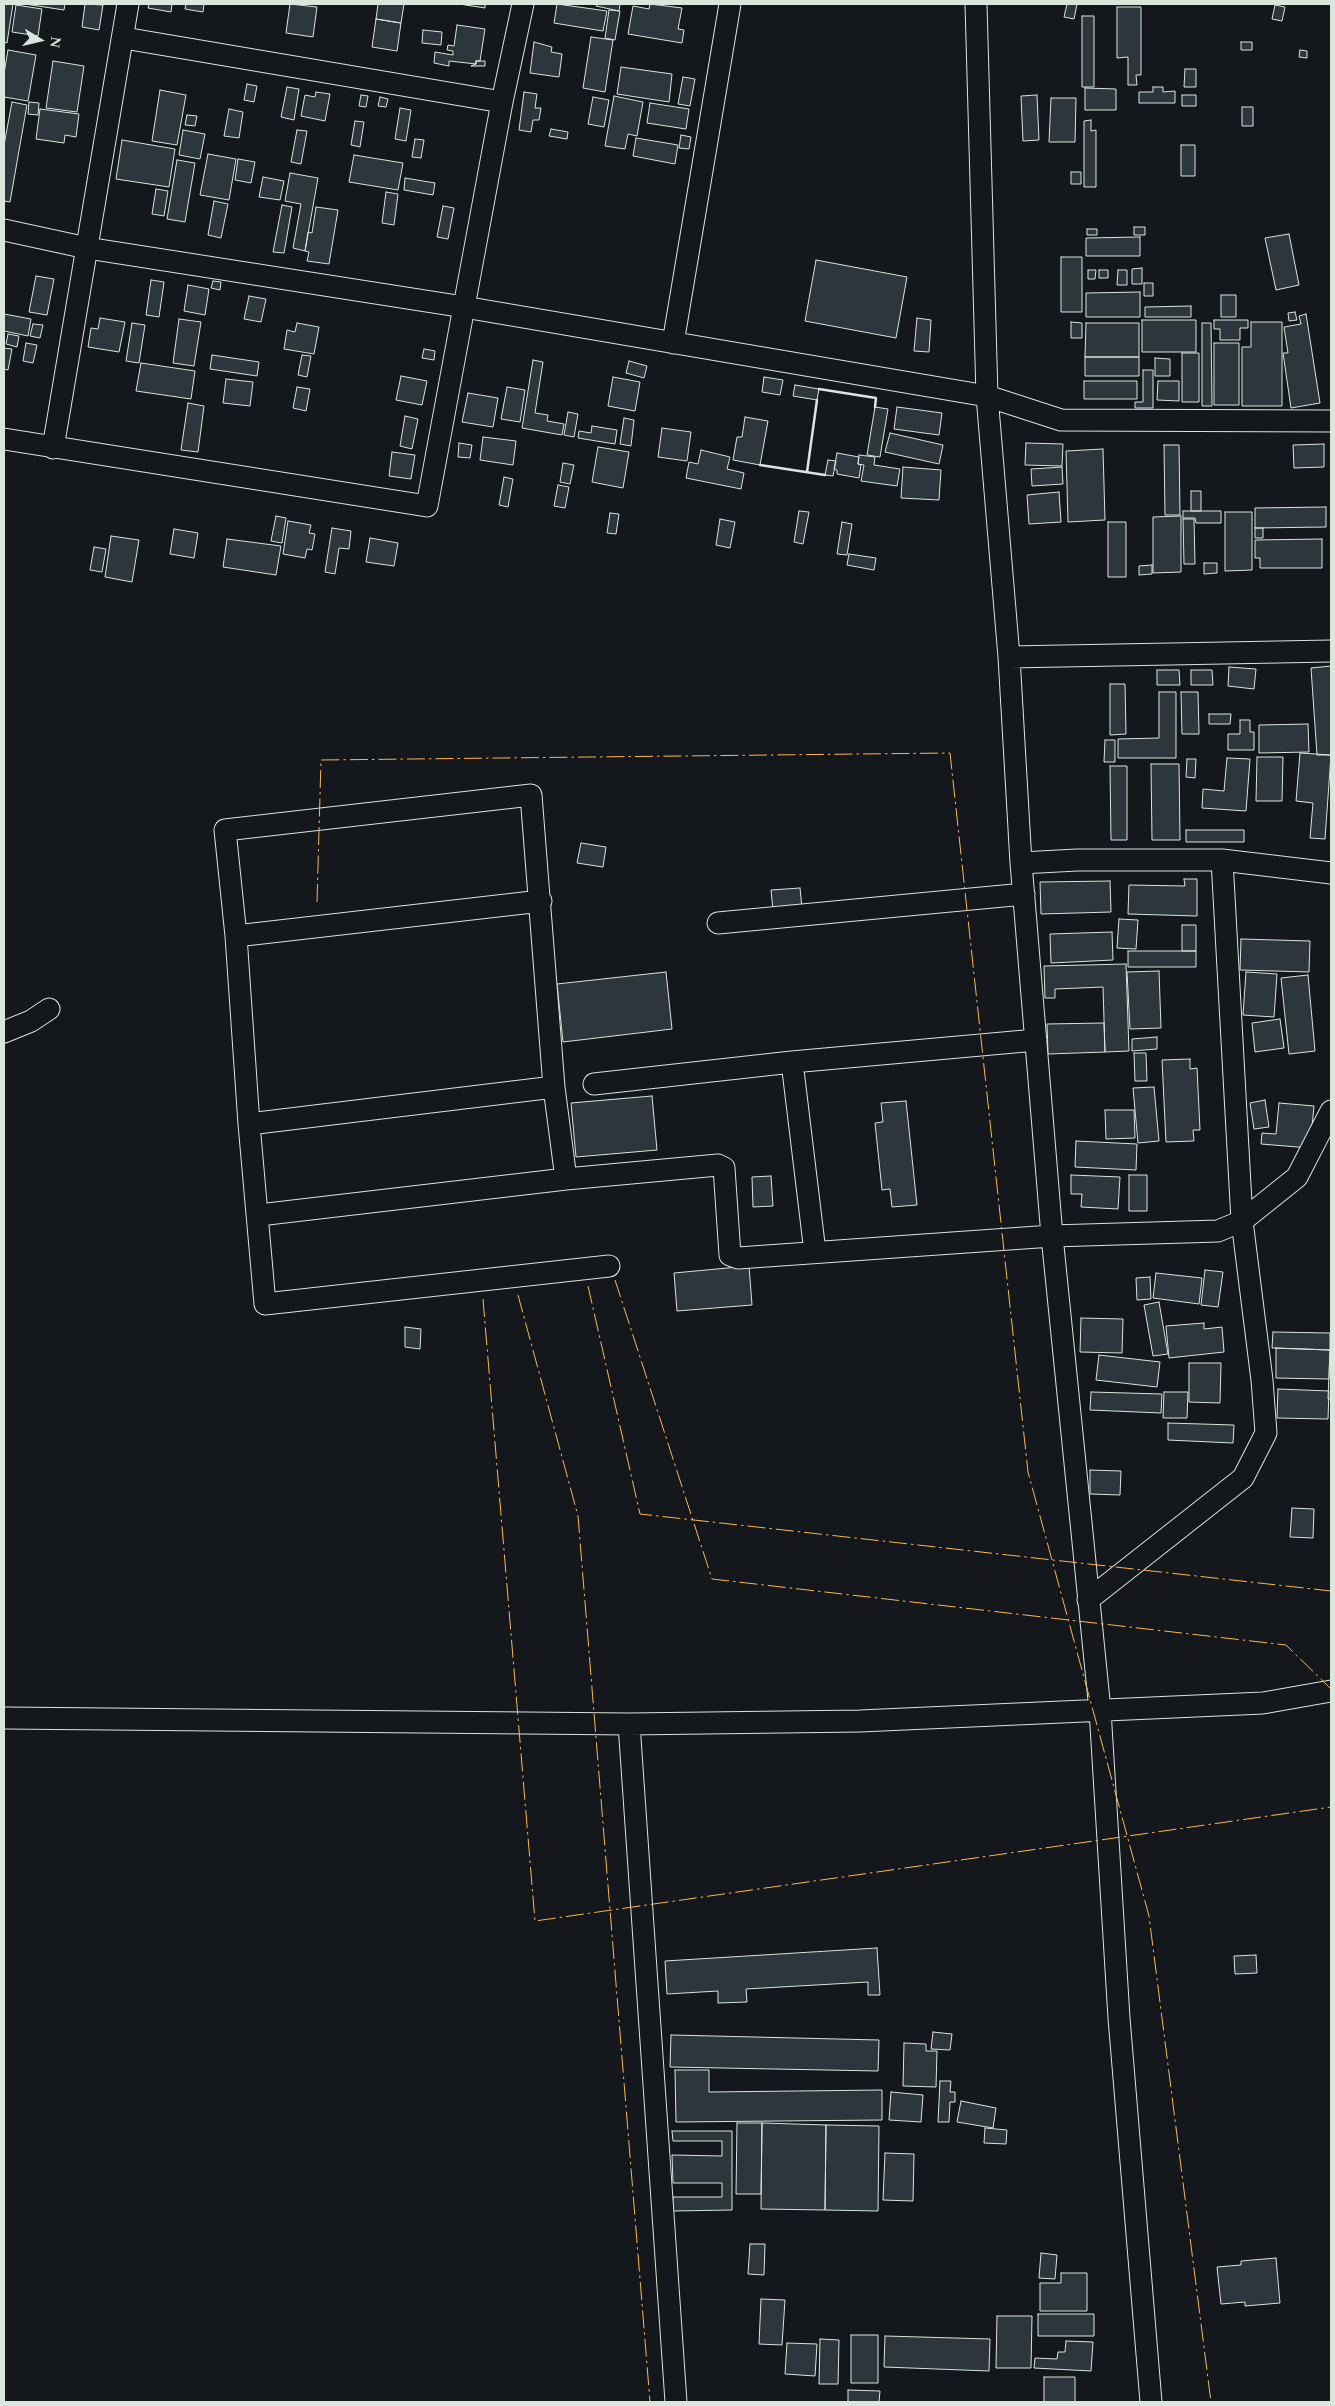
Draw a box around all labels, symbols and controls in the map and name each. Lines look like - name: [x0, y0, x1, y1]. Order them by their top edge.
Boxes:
- north arrow: [15, 15, 65, 65]
- text: N: [44, 35, 67, 50]

